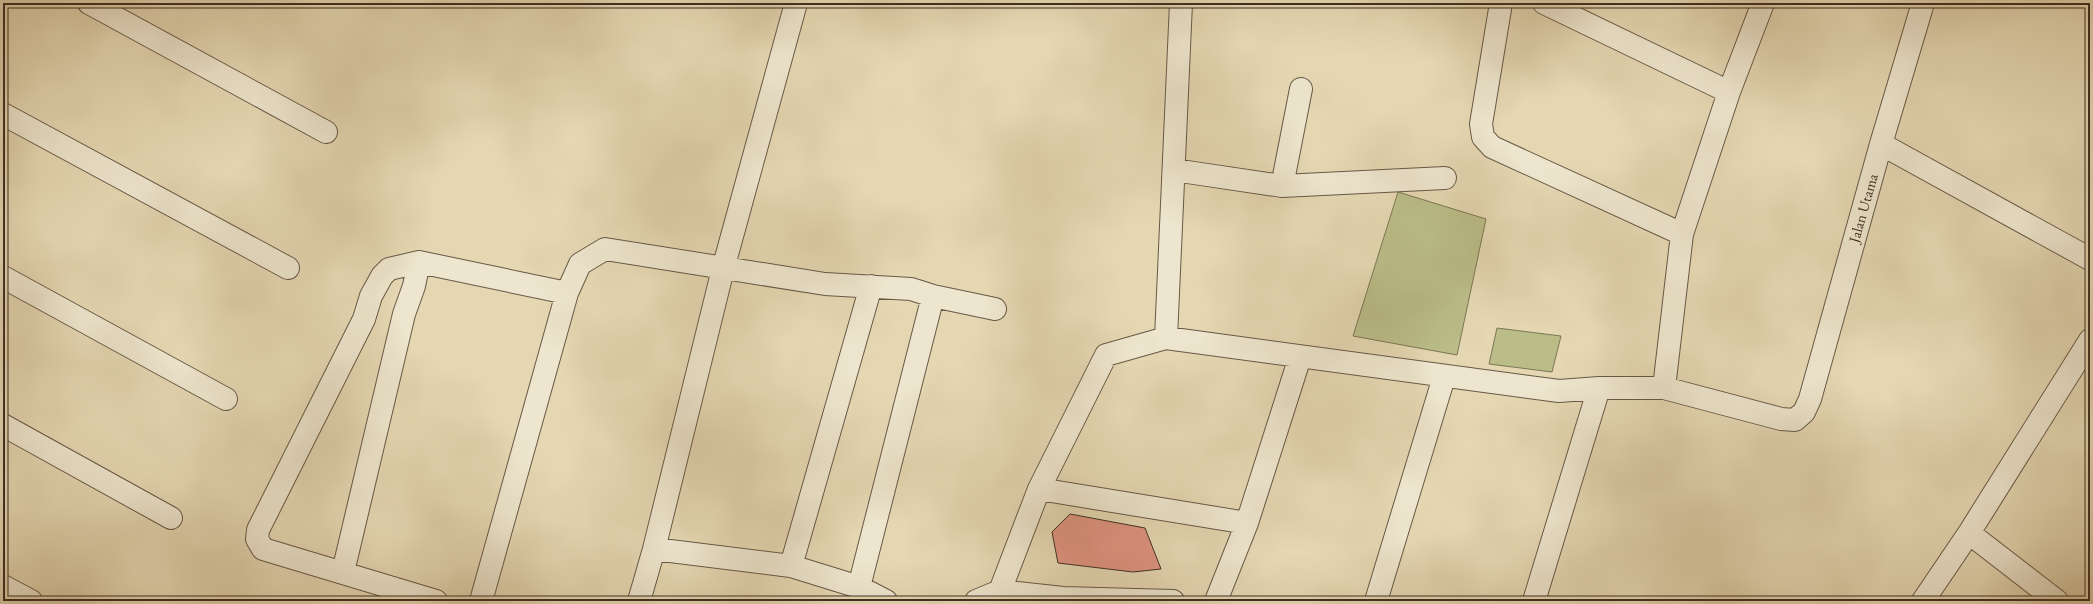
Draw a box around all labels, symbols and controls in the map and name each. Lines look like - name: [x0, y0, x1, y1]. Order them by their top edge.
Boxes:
- street label: Jalan Utama: [1844, 171, 1882, 247]

